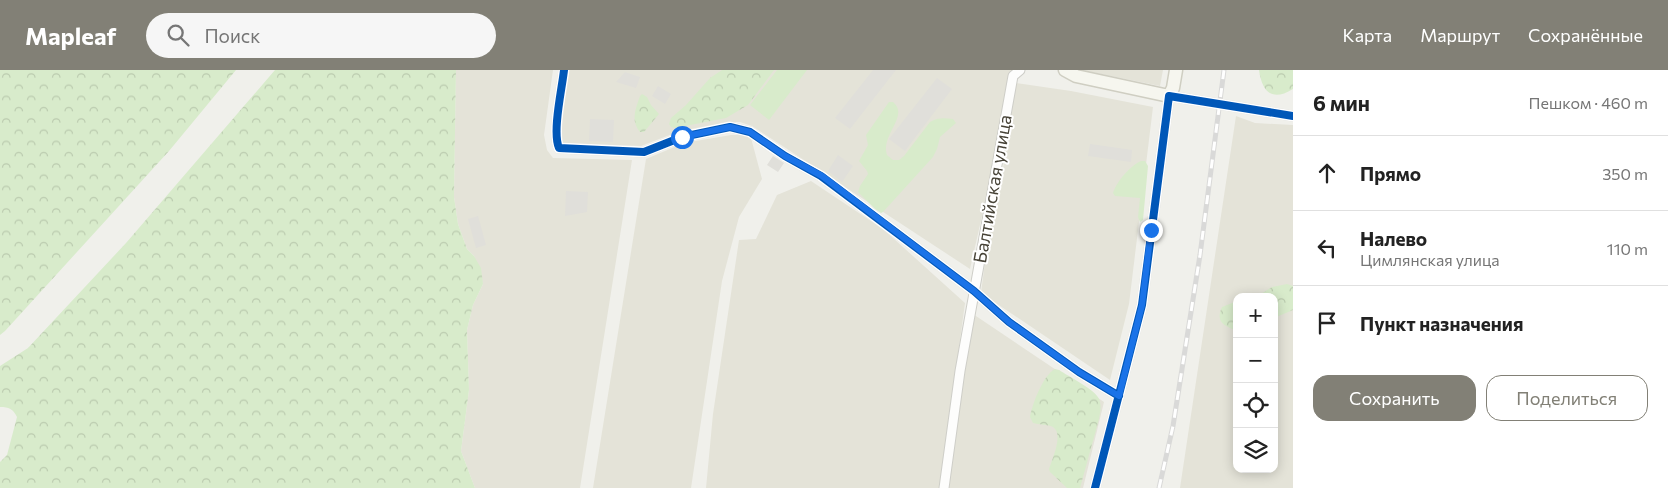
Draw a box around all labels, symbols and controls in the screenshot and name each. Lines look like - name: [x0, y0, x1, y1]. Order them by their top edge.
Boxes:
- search box: [146, 13, 496, 58]
- text: Mapleaf: [25, 21, 116, 50]
- icon: search: [164, 21, 192, 49]
- text: Поиск: [204, 24, 260, 47]
- text: Карта: [1343, 24, 1392, 46]
- text: Маршрут: [1420, 24, 1500, 46]
- text: Сохранённые: [1528, 24, 1643, 46]
- text: 6 мин: [1313, 90, 1370, 115]
- text: Пешком · 460 m: [1529, 93, 1648, 112]
- street label: Балтийская улица: [968, 113, 1016, 265]
- route start: [671, 126, 694, 149]
- icon: ahead: [1313, 159, 1341, 187]
- text: Прямо: [1360, 162, 1421, 185]
- text: 350 m: [1602, 164, 1648, 183]
- route end: [1140, 219, 1163, 242]
- text: Налево: [1360, 227, 1427, 250]
- icon: left: [1313, 234, 1341, 262]
- text: 110 m: [1607, 239, 1648, 258]
- text: Цимлянская улица: [1360, 250, 1500, 269]
- map controls: [1233, 293, 1278, 473]
- button: +: [1233, 293, 1278, 338]
- icon: arrive: [1313, 309, 1341, 337]
- text: Пункт назначения: [1360, 312, 1523, 335]
- button: −: [1233, 338, 1278, 383]
- button: Сохранить: [1313, 375, 1476, 421]
- button: Поделиться: [1486, 375, 1648, 421]
- button: locate: [1233, 383, 1278, 428]
- button: layers: [1233, 428, 1278, 473]

